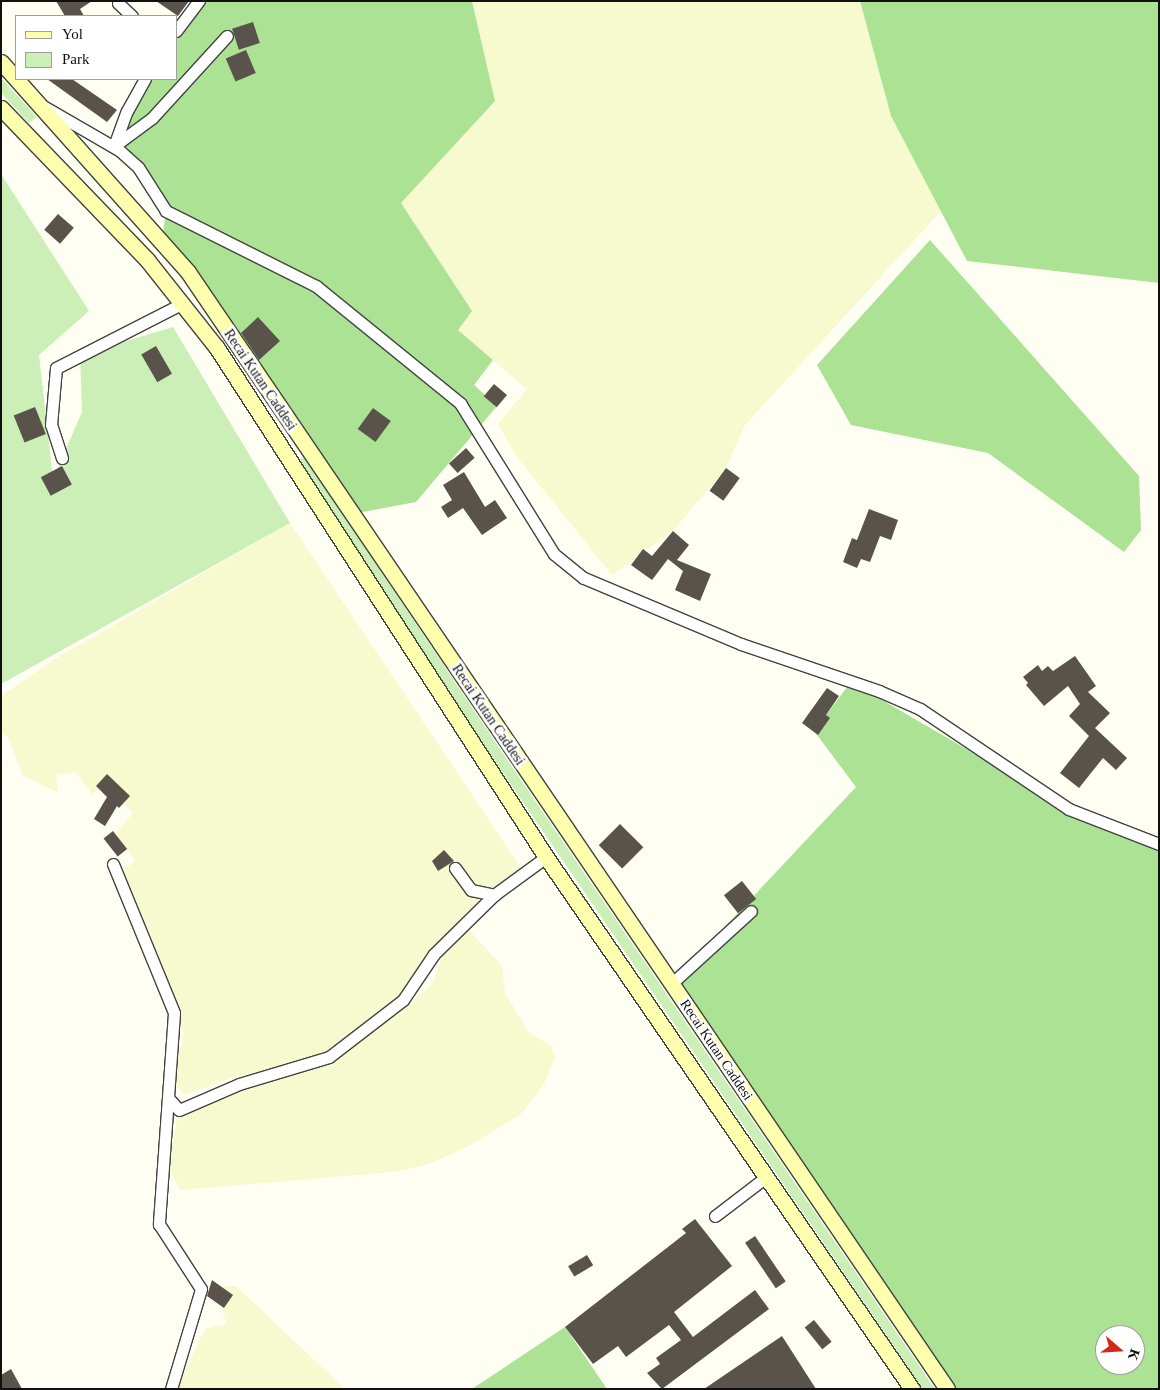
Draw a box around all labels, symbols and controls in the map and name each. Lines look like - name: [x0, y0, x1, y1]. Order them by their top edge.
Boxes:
- legend: [15, 15, 178, 80]
- text: Yol: [62, 26, 83, 42]
- text: Park: [62, 51, 90, 67]
- street label: Recai Kutan Caddesi: [220, 326, 300, 434]
- street label: Recai Kutan Caddesi: [448, 661, 528, 769]
- street label: Recai Kutan Caddesi: [676, 996, 756, 1104]
- north arrow: [1095, 1325, 1145, 1375]
- text: K: [1125, 1347, 1143, 1362]

